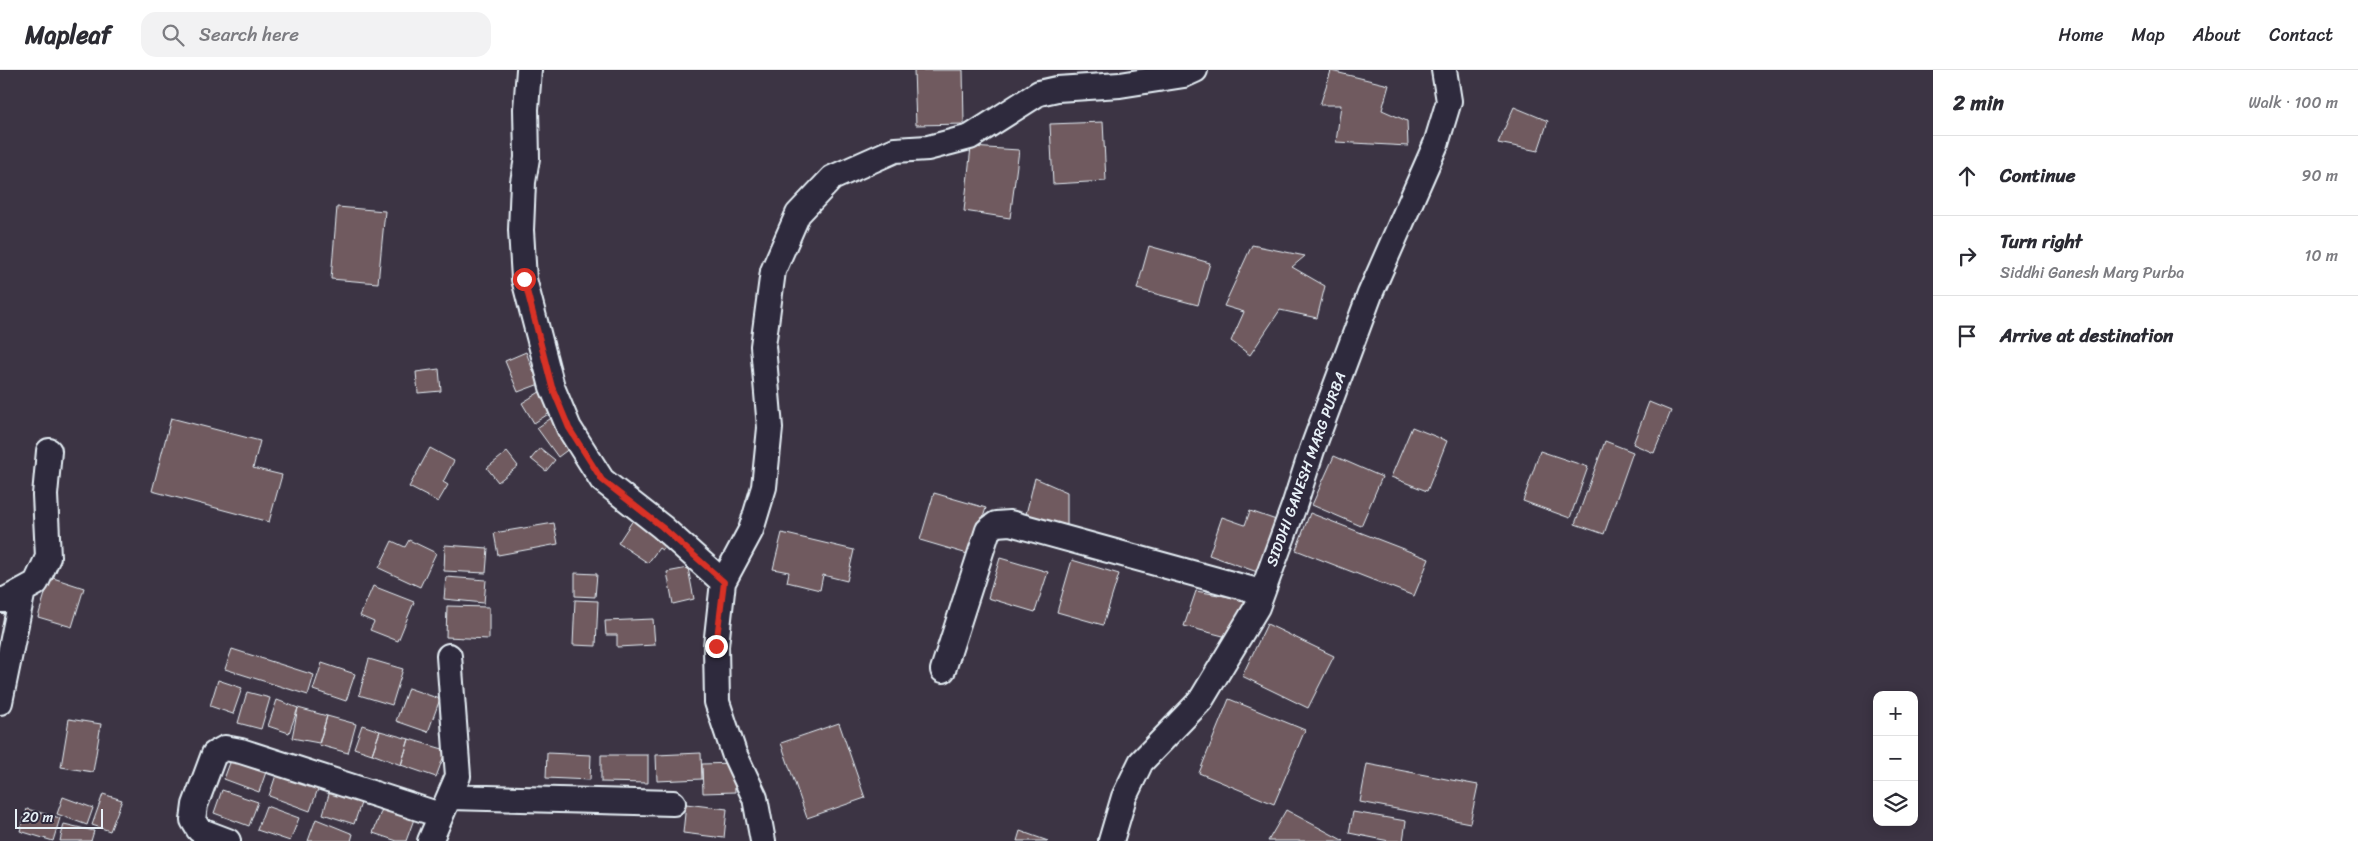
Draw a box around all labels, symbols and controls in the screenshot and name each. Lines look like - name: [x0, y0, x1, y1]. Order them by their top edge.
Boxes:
- search box: [141, 12, 491, 57]
- text: Mapleaf: [25, 14, 111, 56]
- text: Search here: [199, 18, 299, 51]
- text: Home: [2059, 19, 2104, 51]
- text: Map: [2132, 19, 2165, 51]
- text: About: [2193, 19, 2241, 51]
- text: Contact: [2269, 19, 2333, 51]
- icon: search: [159, 21, 187, 49]
- text: 2 min: [1953, 84, 2004, 122]
- text: Walk · 100 m: [2248, 88, 2338, 117]
- text: Continue: [2000, 159, 2076, 192]
- text: 90 m: [2302, 161, 2338, 190]
- icon: ahead: [1953, 162, 1981, 190]
- text: Turn right: [2000, 225, 2082, 258]
- text: 10 m: [2305, 241, 2338, 270]
- icon: right: [1953, 242, 1981, 270]
- text: Siddhi Ganesh Marg Purba: [2000, 258, 2184, 287]
- route start: [513, 268, 536, 291]
- text: Arrive at destination: [2000, 319, 2173, 352]
- icon: arrive: [1953, 322, 1981, 350]
- street label: SIDDHI GANESH MARG PURBA: [1259, 368, 1353, 570]
- route end: [705, 635, 728, 658]
- map controls: [1873, 691, 1918, 826]
- button: +: [1873, 691, 1918, 736]
- button: −: [1873, 736, 1918, 781]
- button: layers: [1873, 781, 1918, 826]
- text: 20 m: [22, 805, 53, 830]
- scale bar: [15, 806, 102, 829]

